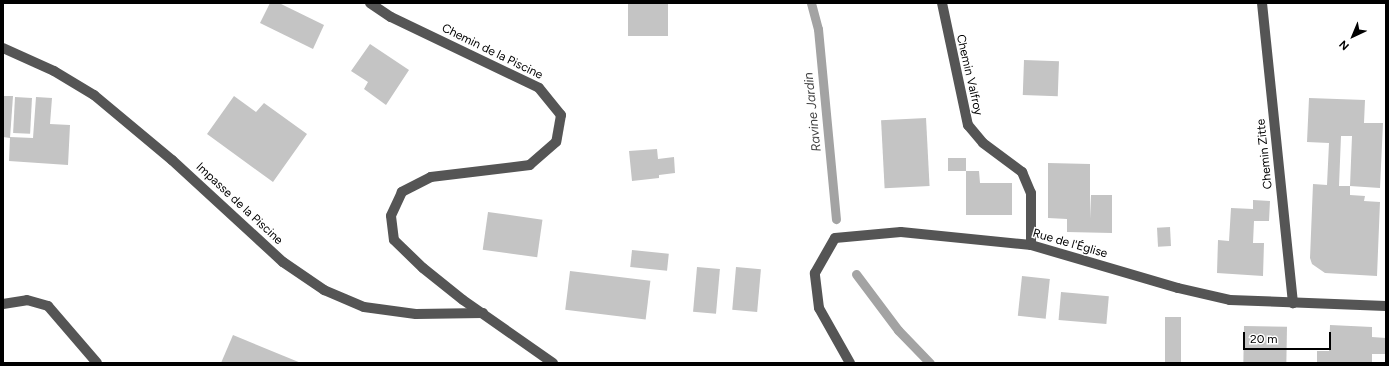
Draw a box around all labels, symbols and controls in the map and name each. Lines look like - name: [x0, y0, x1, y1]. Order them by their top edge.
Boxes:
- north arrow: [1333, 16, 1373, 56]
- street label: Chemin de la Piscine: [439, 21, 545, 83]
- street label: Chemin Valfroy: [953, 33, 985, 117]
- text: N: [1337, 37, 1352, 53]
- water label: Ravine Jardin: [801, 71, 825, 153]
- street label: Chemin Zitte: [1254, 118, 1276, 190]
- street label: Impasse de la Piscine: [193, 160, 285, 248]
- street label: Rue de l'Église: [1031, 226, 1109, 262]
- scale bar: [1245, 324, 1333, 350]
- text: 20 m: [1250, 332, 1278, 346]

